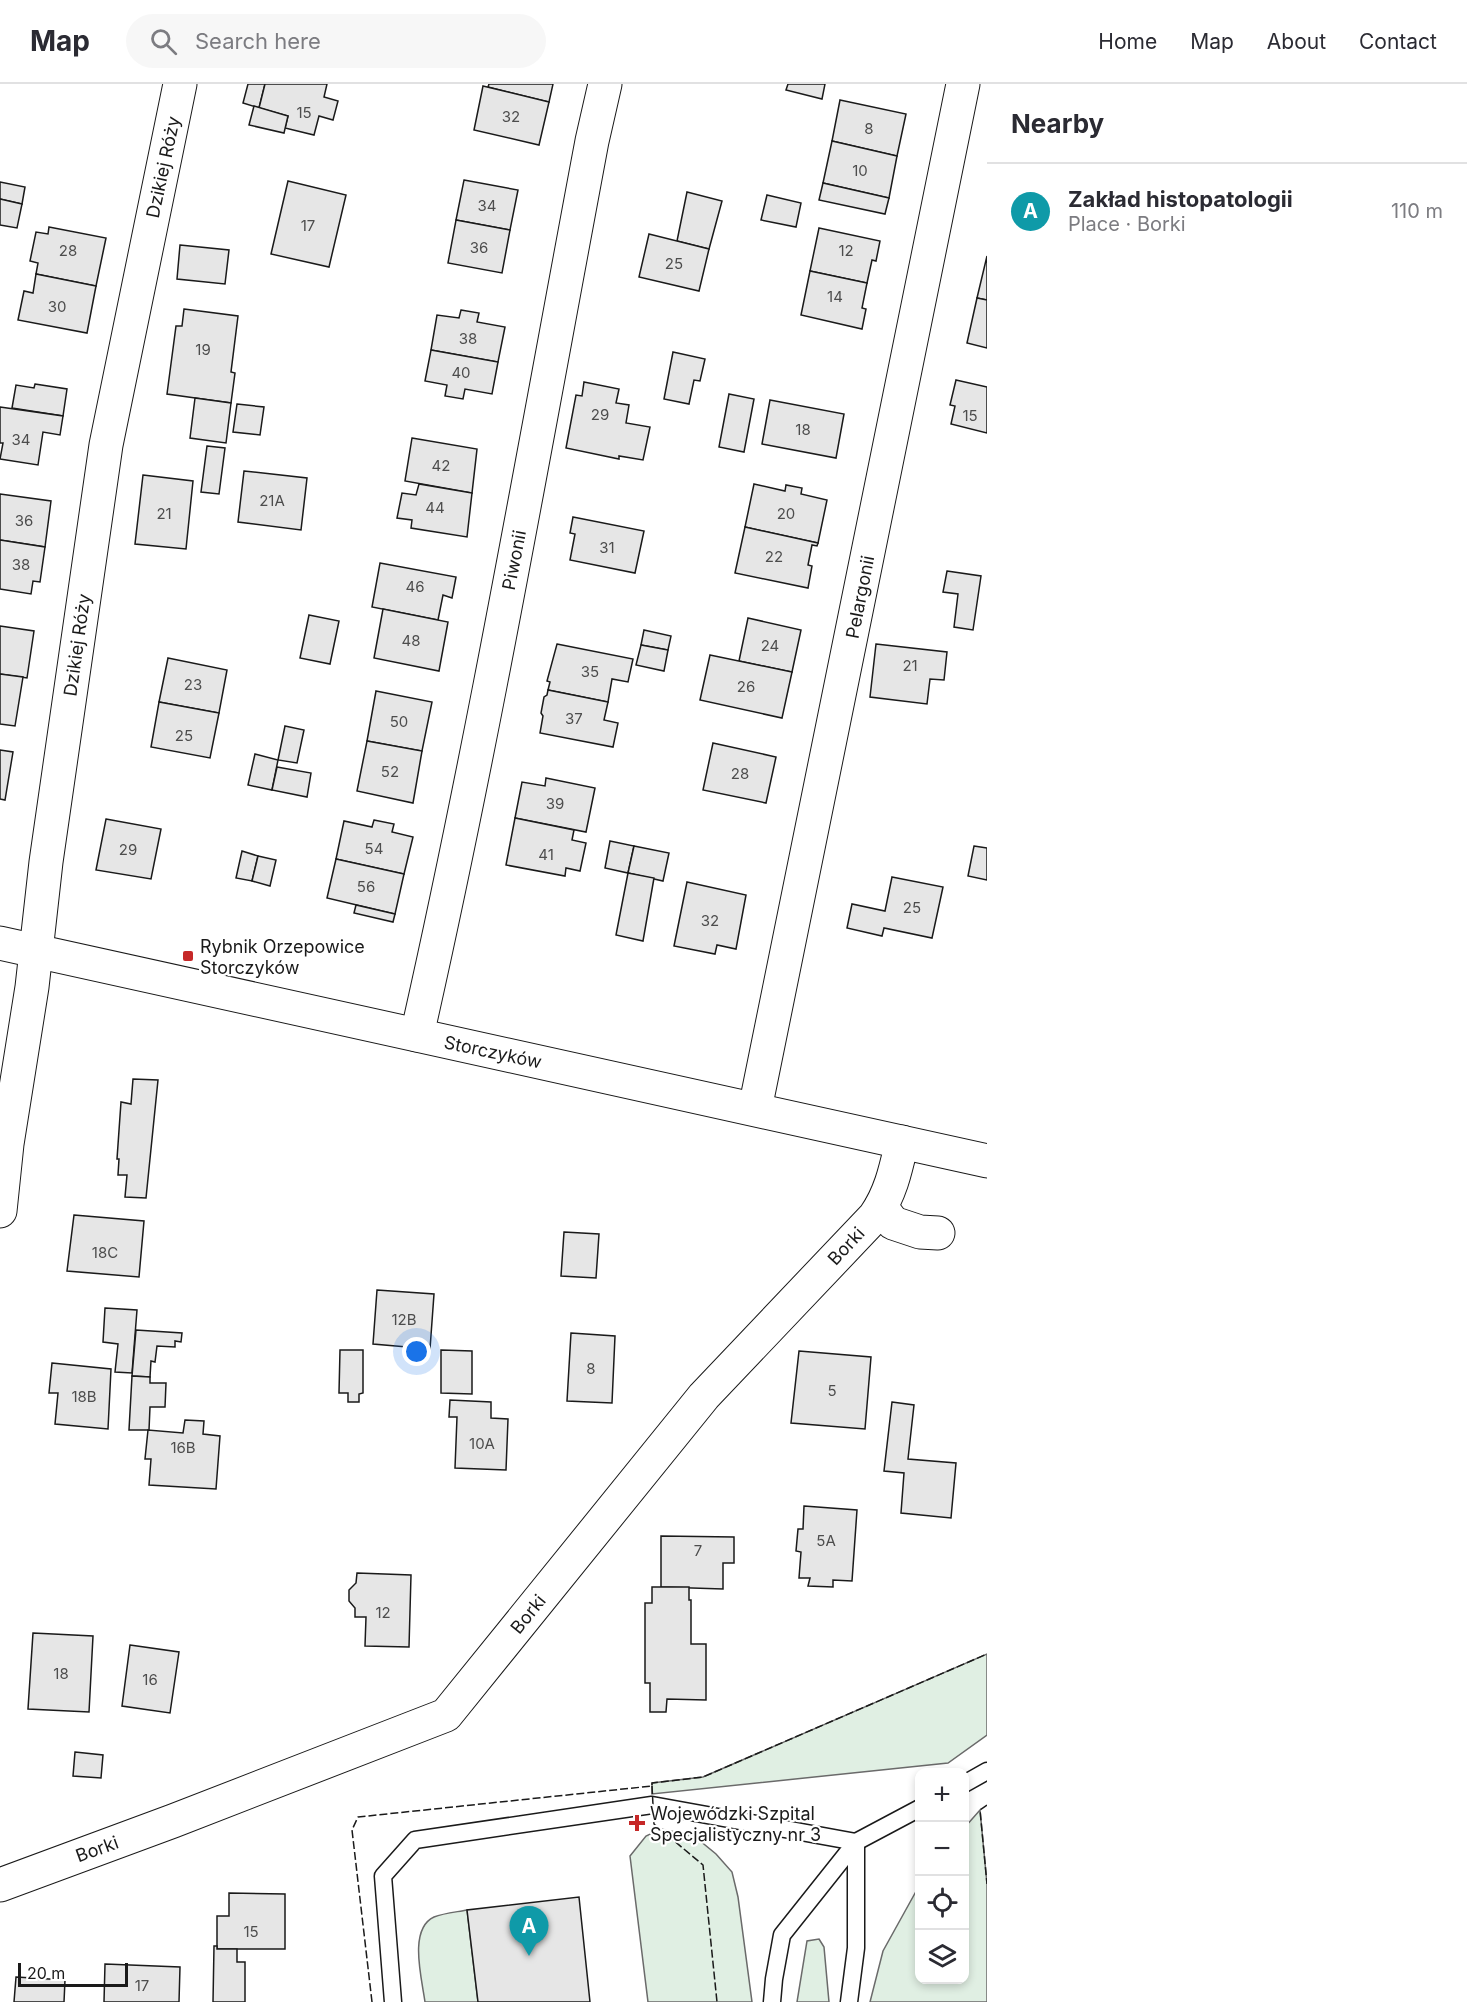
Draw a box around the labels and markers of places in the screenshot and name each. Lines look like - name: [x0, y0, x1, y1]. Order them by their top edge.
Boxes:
- place label: Rybnik Orzepowice Storczyków: [200, 936, 365, 978]
- marker: Rybnik Orzepowice Storczyków: [181, 949, 195, 963]
- place label: Wojewódzki Szpital Specjalistyczny nr 3: [650, 1803, 821, 1845]
- marker: Wojewódzki Szpital Specjalistyczny nr 3: [628, 1814, 646, 1832]
- pin: A: [510, 1906, 548, 1956]

